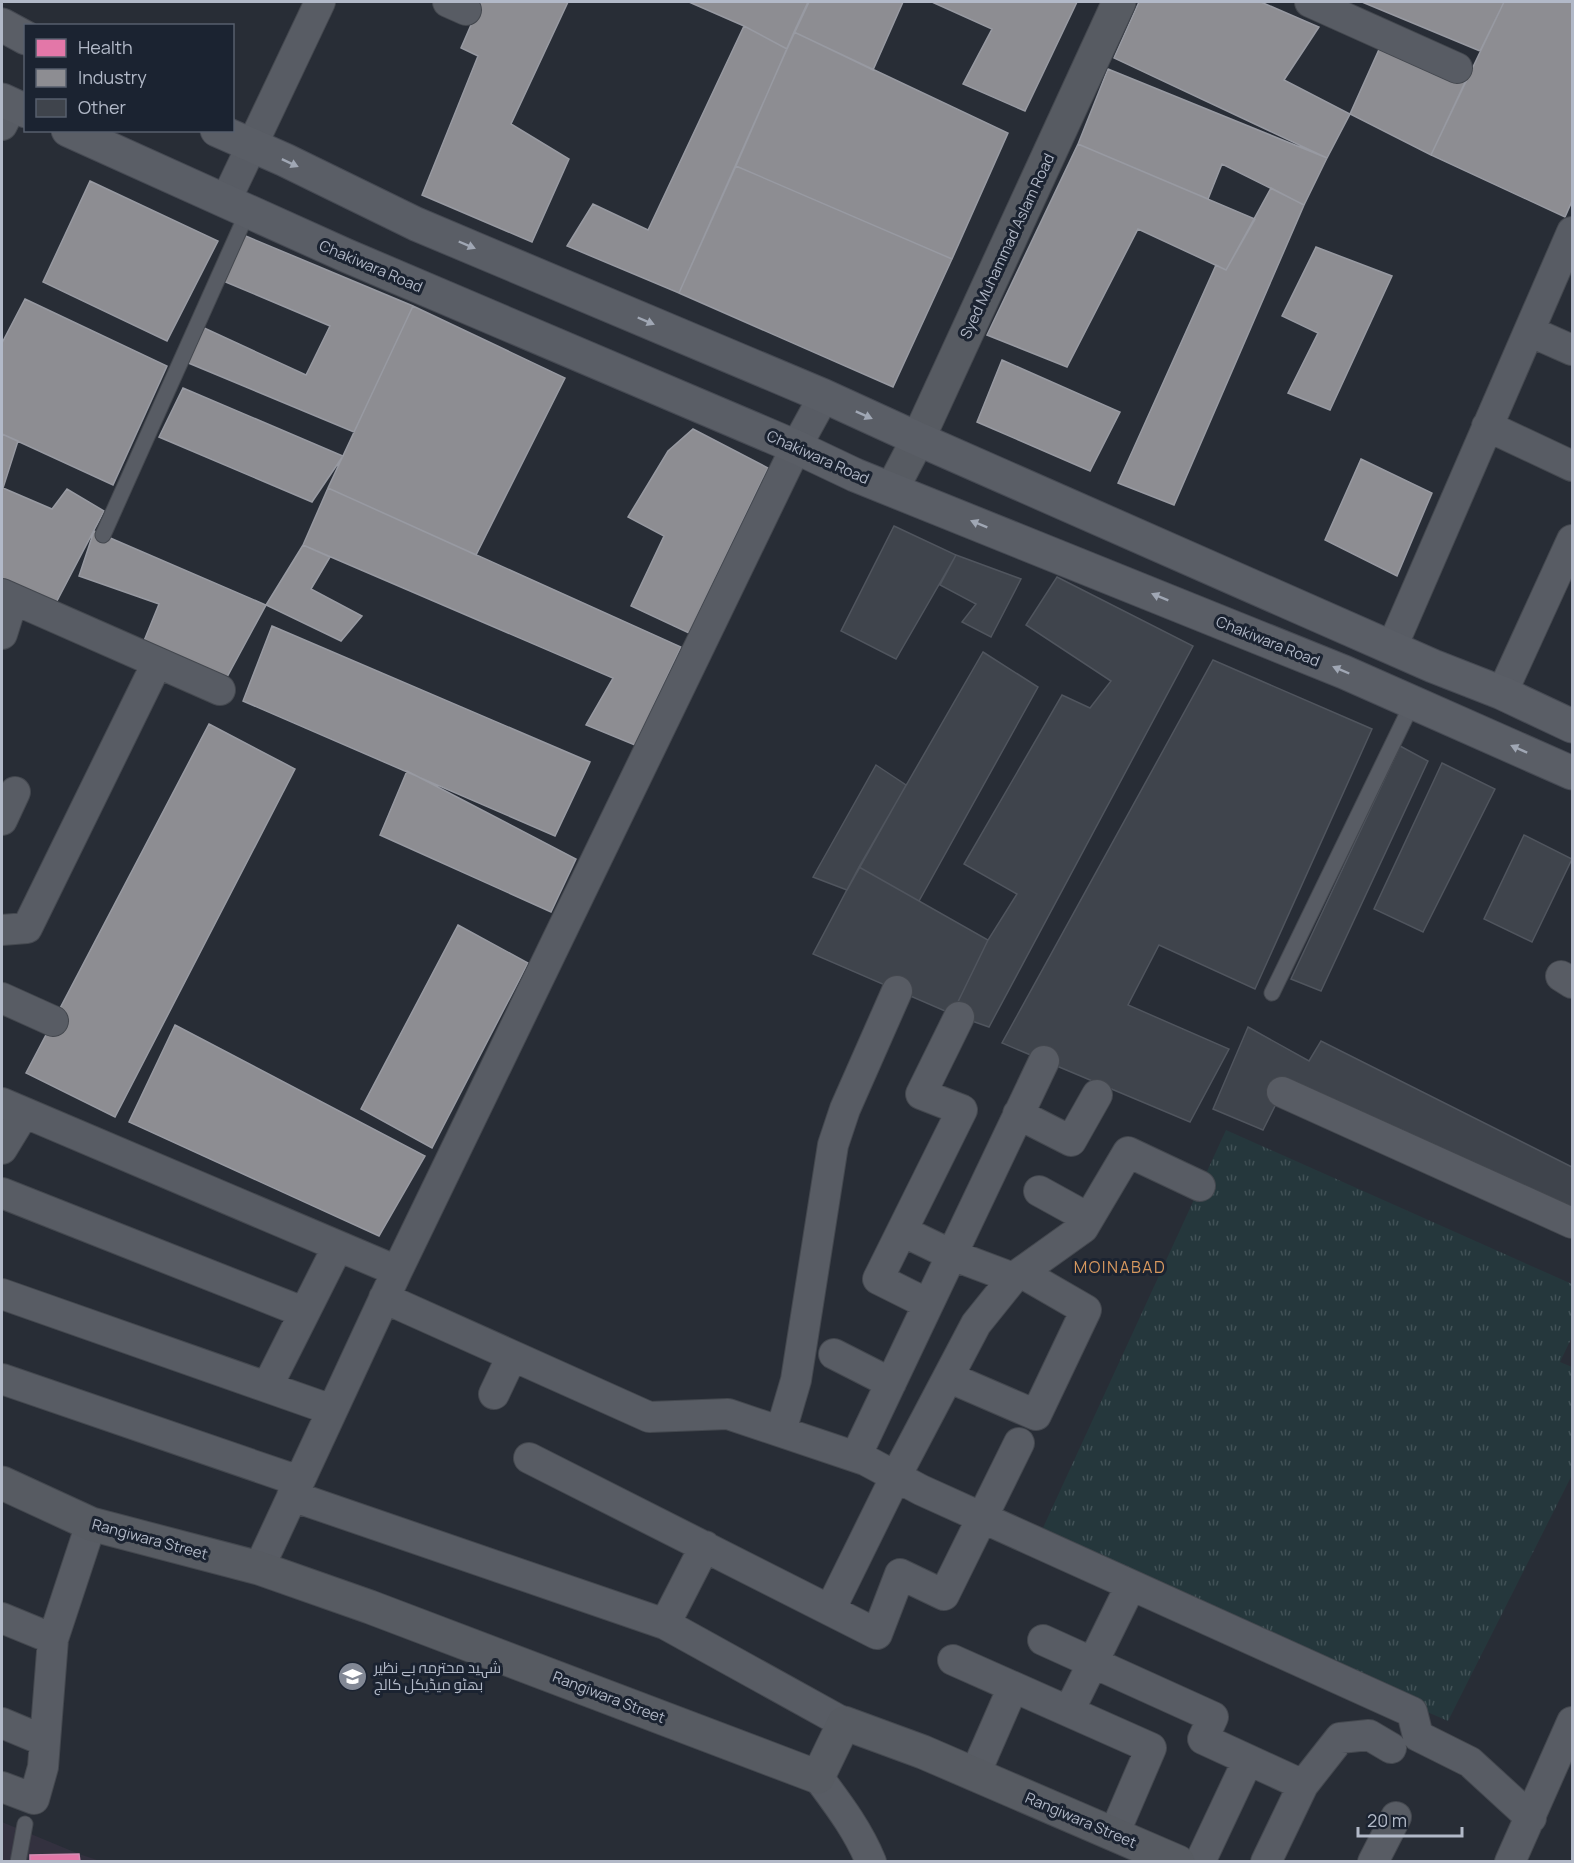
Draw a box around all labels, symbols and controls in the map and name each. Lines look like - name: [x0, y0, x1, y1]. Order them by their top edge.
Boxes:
- legend: [24, 24, 234, 132]
- text: Health: [78, 35, 133, 59]
- text: Industry: [78, 65, 147, 89]
- text: Other: [78, 95, 126, 119]
- street label: Syed Muhammad Aslam Road: [955, 150, 1059, 342]
- one-way arrow: [281, 158, 299, 168]
- street label: Chakiwara Road: [316, 235, 426, 297]
- one-way arrow: [458, 240, 476, 250]
- one-way arrow: [638, 316, 656, 326]
- one-way arrow: [855, 410, 872, 419]
- street label: Chakiwara Road: [763, 425, 873, 489]
- one-way arrow: [970, 519, 988, 528]
- one-way arrow: [1151, 592, 1169, 601]
- street label: Chakiwara Road: [1213, 611, 1323, 671]
- one-way arrow: [1331, 665, 1349, 675]
- one-way arrow: [1510, 744, 1528, 754]
- district label: MOINABAD: [1074, 1256, 1166, 1278]
- street label: Rangiwara Street: [90, 1513, 210, 1565]
- place label: شہید محترمہ بے نظیر بھٹو میڈیکل کالج: [373, 1657, 501, 1696]
- school or university icon: شہید محترمہ بے نظیر بھٹو میڈیکل کالج: [337, 1660, 369, 1692]
- street label: Rangiwara Street: [550, 1666, 668, 1728]
- street label: Rangiwara Street: [1022, 1787, 1140, 1853]
- scale bar: [1358, 1800, 1462, 1838]
- text: 20 m: [1367, 1808, 1407, 1832]

